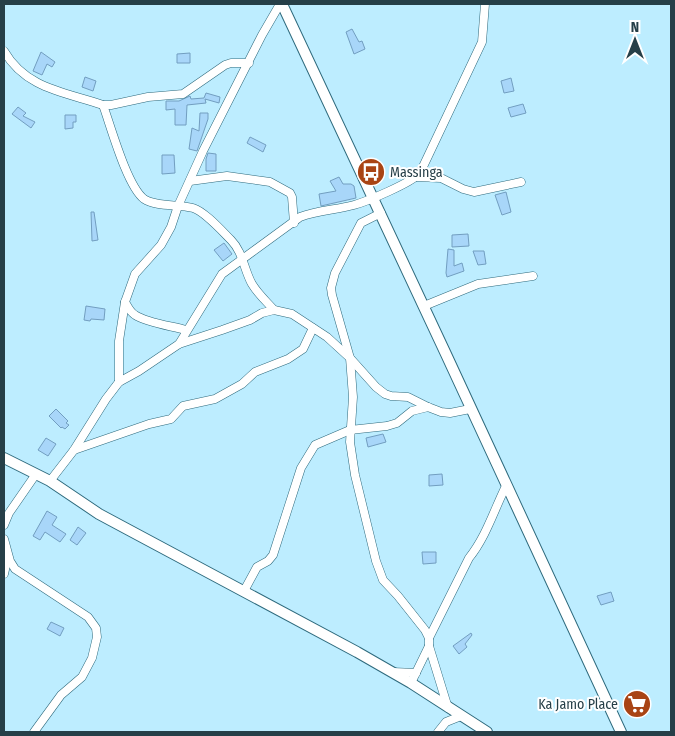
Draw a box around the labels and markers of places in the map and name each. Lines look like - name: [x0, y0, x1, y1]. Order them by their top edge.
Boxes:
- bus stop icon: Massinga: [356, 157, 386, 187]
- place label: Massinga: [390, 164, 443, 181]
- supermarket icon: Ka Jamo Place: [622, 689, 652, 719]
- place label: Ka Jamo Place: [538, 696, 618, 713]

